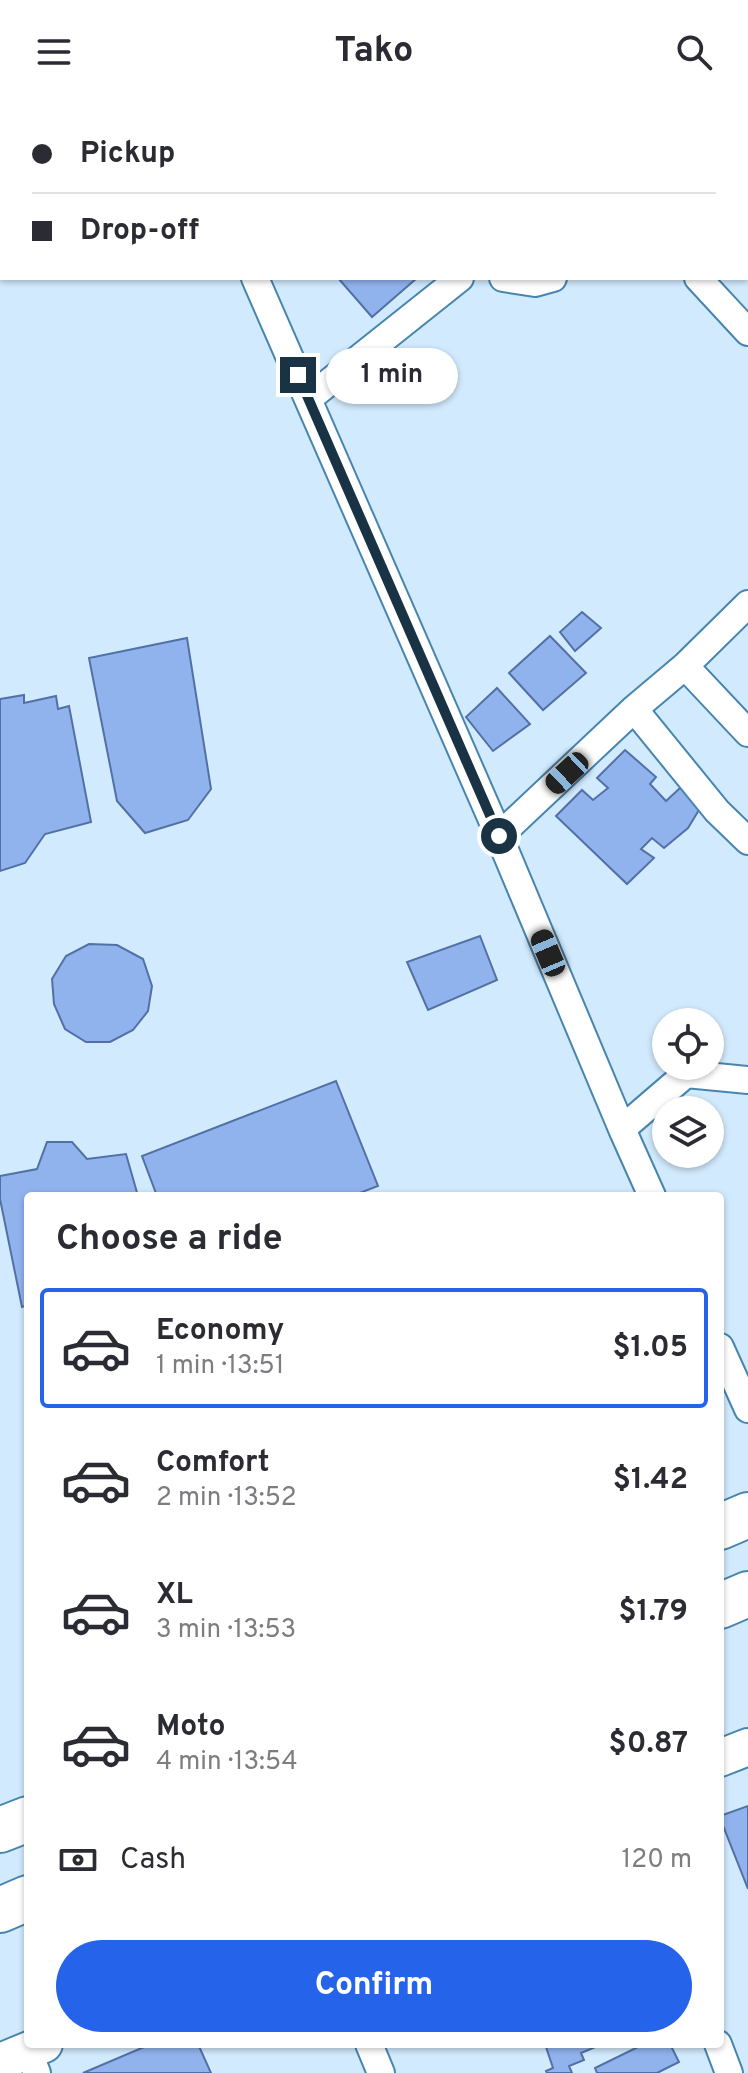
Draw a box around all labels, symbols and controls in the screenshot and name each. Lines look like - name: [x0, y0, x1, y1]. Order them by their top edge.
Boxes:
- text: Tako: [334, 29, 414, 75]
- icon: menu: [32, 30, 76, 74]
- icon: search: [672, 30, 716, 74]
- text: Pickup: [80, 136, 175, 173]
- text: Drop-off: [80, 213, 199, 250]
- callout: 1 min: [326, 347, 458, 403]
- route end: [280, 357, 316, 393]
- text: 1 min: [361, 359, 423, 392]
- car: [541, 748, 593, 798]
- route start: [481, 818, 517, 854]
- car: [528, 926, 568, 980]
- map controls: [652, 1008, 724, 1168]
- button: locate: [652, 1008, 724, 1080]
- button: layers: [652, 1096, 724, 1168]
- text: Choose a ride: [56, 1217, 282, 1263]
- icon: car: [60, 1312, 132, 1384]
- text: Economy: [156, 1313, 284, 1350]
- text: $1.05: [612, 1330, 688, 1367]
- text: 1 min · 13:51: [156, 1350, 284, 1383]
- icon: car: [60, 1444, 132, 1516]
- text: Comfort: [156, 1445, 269, 1482]
- text: $1.42: [613, 1462, 688, 1499]
- text: 2 min · 13:52: [156, 1482, 297, 1515]
- icon: car: [60, 1576, 132, 1648]
- text: XL: [156, 1577, 193, 1614]
- text: $1.79: [618, 1594, 688, 1631]
- text: 3 min · 13:53: [156, 1614, 296, 1647]
- icon: car: [60, 1708, 132, 1780]
- text: Moto: [156, 1709, 226, 1746]
- text: $0.87: [609, 1726, 688, 1763]
- text: 4 min · 13:54: [156, 1746, 298, 1779]
- icon: cash: [56, 1838, 100, 1882]
- text: Cash: [120, 1842, 186, 1879]
- text: 120 m: [622, 1844, 692, 1877]
- button: Confirm: [56, 1940, 692, 2032]

